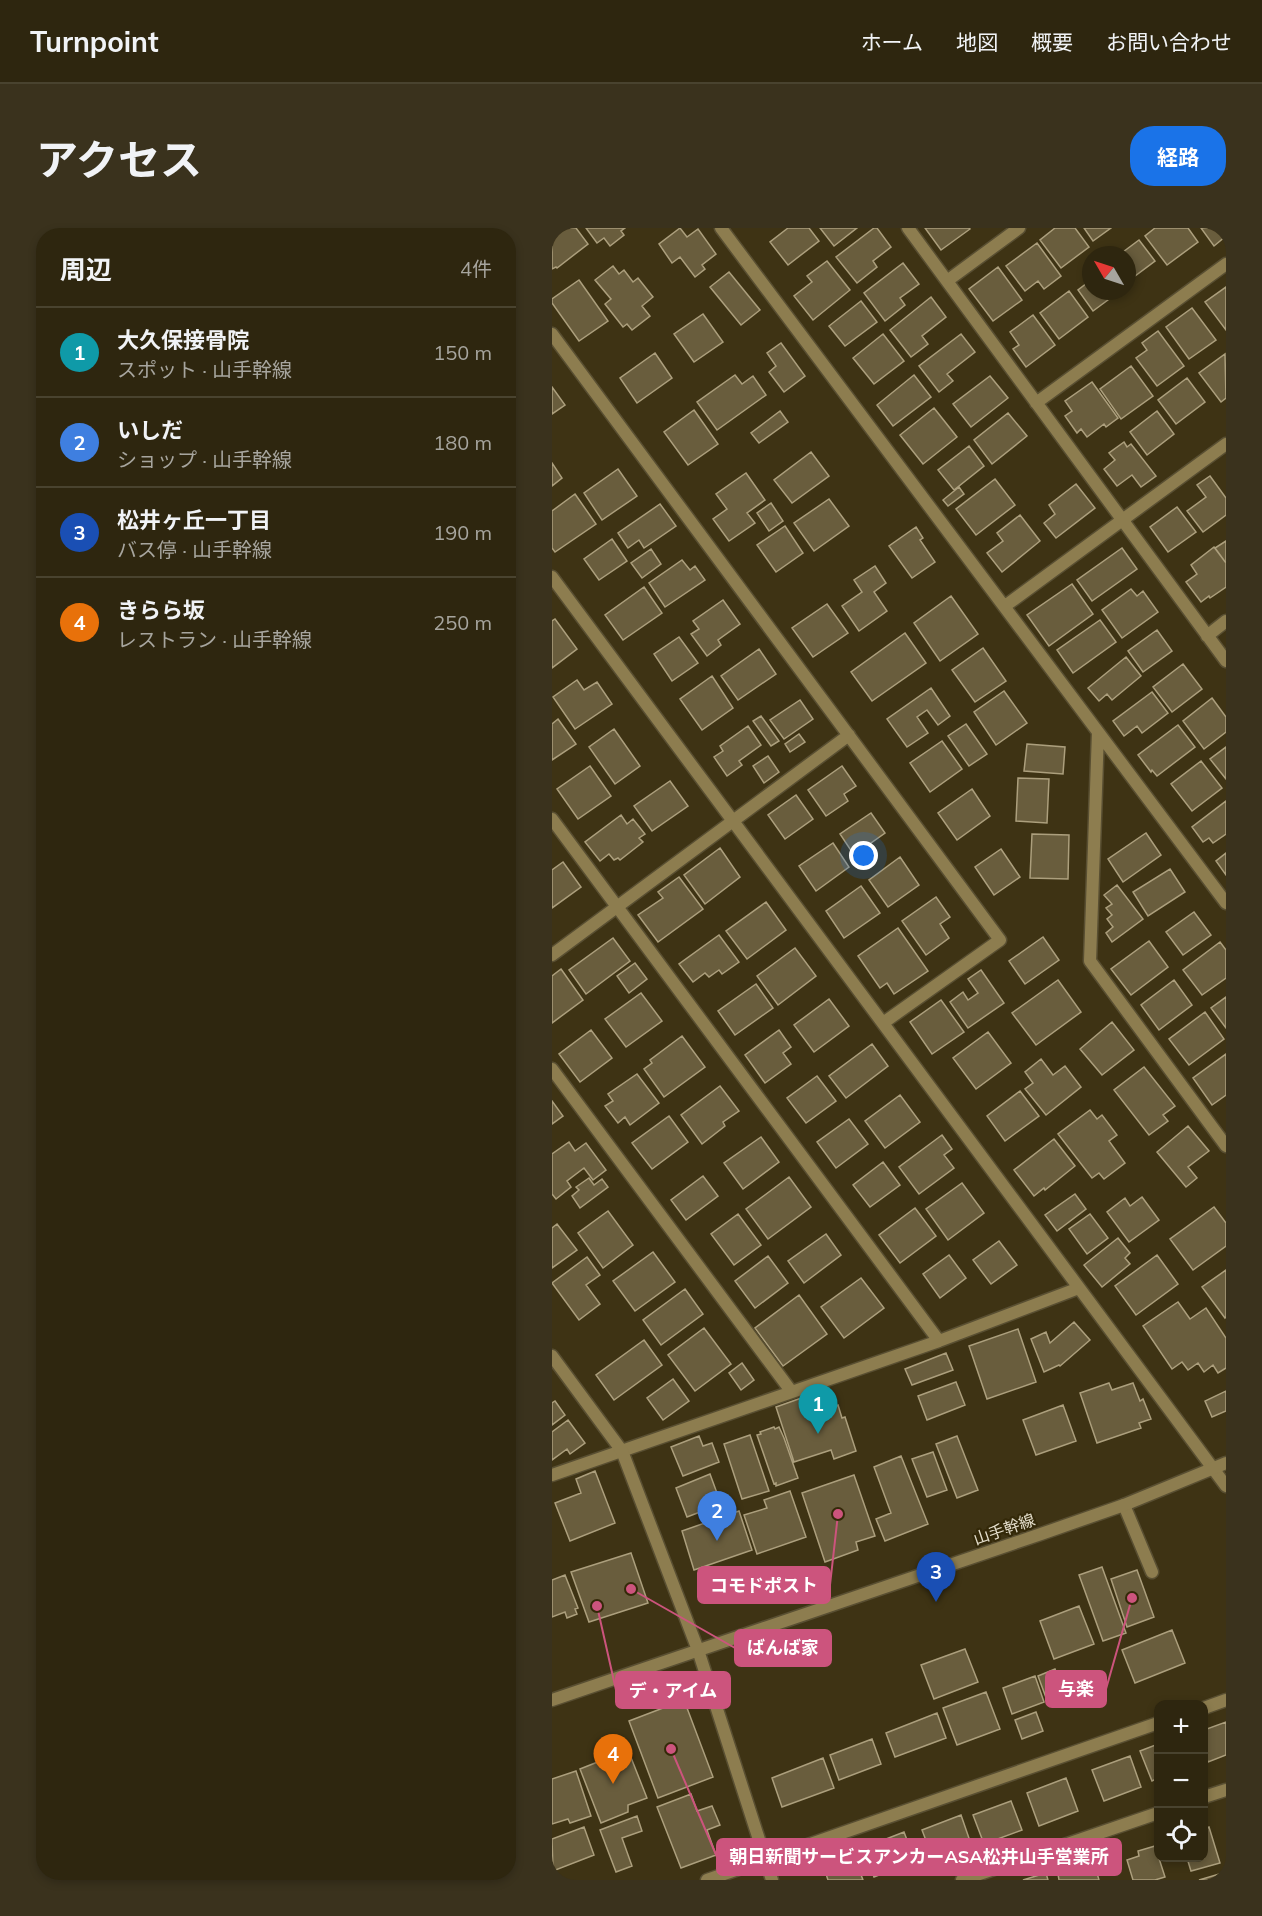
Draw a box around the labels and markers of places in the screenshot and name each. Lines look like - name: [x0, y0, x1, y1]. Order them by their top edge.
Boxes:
- pin: 1: [798, 1384, 838, 1434]
- pin: 2: [698, 1492, 736, 1541]
- pin: 3: [916, 1552, 956, 1602]
- callout: コモドポスト: [698, 1567, 830, 1603]
- callout: ばんば家: [735, 1630, 831, 1666]
- callout: 与楽: [1046, 1671, 1106, 1707]
- callout: デ・アイム: [616, 1672, 730, 1708]
- pin: 4: [594, 1734, 632, 1784]
- callout: 朝日新聞サービスアンカーASA松井山手営業所: [717, 1839, 1121, 1875]

